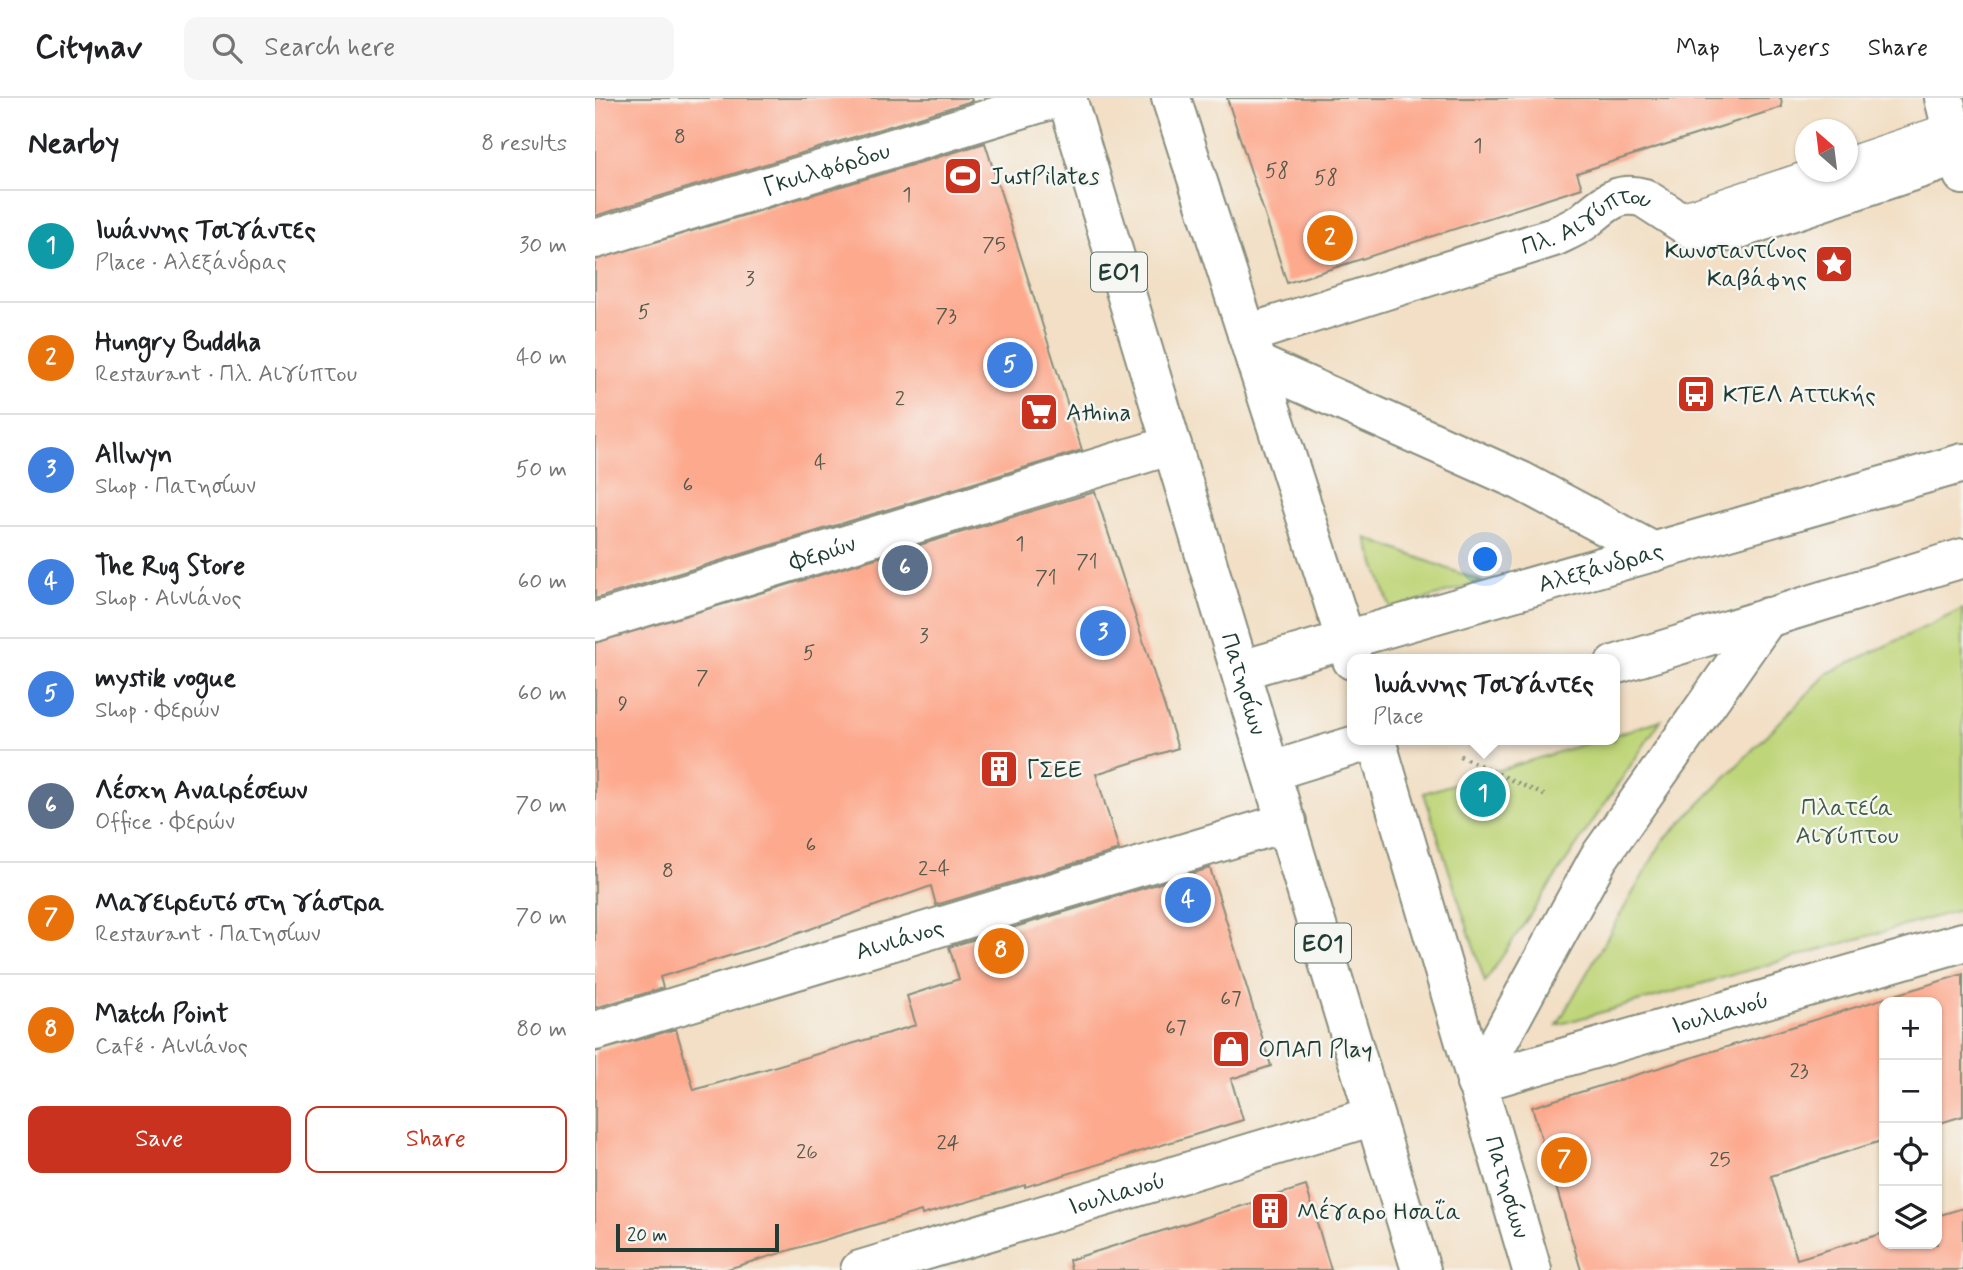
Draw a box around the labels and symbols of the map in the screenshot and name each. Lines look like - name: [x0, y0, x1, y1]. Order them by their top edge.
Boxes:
- north arrow: [1795, 119, 1858, 182]
- house number: 8: [674, 123, 686, 151]
- house number: 1: [1473, 132, 1483, 160]
- street label: Γκυιλφόρδου: [760, 136, 894, 204]
- sports icon: JustPilates: [942, 155, 984, 197]
- house number: 58: [1265, 157, 1289, 185]
- place label: JustPilates: [990, 162, 1100, 193]
- house number: 58: [1314, 164, 1338, 192]
- house number: 1: [902, 181, 912, 209]
- street label: Πλ. Αιγύπτου: [1518, 181, 1658, 263]
- pin: 2: [1307, 212, 1353, 264]
- house number: 75: [982, 231, 1006, 259]
- place label: Κωνσταντίνος Καβάφης: [1665, 236, 1807, 295]
- place icon: Κωνσταντίνος Καβάφης: [1813, 243, 1855, 285]
- road number: ΕΟ1: [1091, 252, 1147, 292]
- house number: 3: [745, 265, 755, 293]
- house number: 5: [638, 298, 650, 326]
- house number: 73: [935, 302, 957, 330]
- pin: 5: [987, 339, 1033, 391]
- bus stop icon: ΚΤΕΛ Αττικής: [1675, 373, 1717, 415]
- place label: ΚΤΕΛ Αττικής: [1723, 380, 1876, 411]
- house number: 2: [895, 385, 905, 413]
- supermarket icon: Athina: [1018, 391, 1060, 433]
- place label: Athina: [1066, 398, 1131, 429]
- house number: 4: [814, 449, 826, 477]
- house number: 6: [683, 471, 693, 499]
- street label: Φερών: [785, 529, 860, 579]
- house number: 1: [1015, 530, 1025, 558]
- street label: Αλεξάνδρας: [1535, 536, 1667, 601]
- pin: 6: [882, 542, 928, 594]
- your location: [1468, 542, 1502, 576]
- house number: 71: [1076, 548, 1098, 576]
- house number: 71: [1035, 564, 1057, 592]
- pin: 3: [1080, 607, 1126, 659]
- house number: 3: [919, 622, 929, 650]
- street label: Πατησίων: [1212, 629, 1273, 739]
- house number: 5: [803, 639, 815, 667]
- house number: 7: [696, 664, 709, 692]
- house number: 9: [618, 690, 628, 718]
- building icon: ΓΣΕΕ: [978, 748, 1020, 790]
- place label: ΓΣΕΕ: [1026, 755, 1083, 786]
- pin: 1: [1460, 768, 1506, 820]
- park label: Πλατεία Αιγύπτου: [1796, 793, 1899, 852]
- house number: 6: [806, 831, 816, 859]
- house number: 2-4: [918, 855, 950, 883]
- house number: 8: [662, 857, 674, 885]
- pin: 4: [1165, 874, 1211, 926]
- street label: Αινιάνος: [852, 913, 948, 968]
- road number: ΕΟ1: [1295, 923, 1351, 962]
- pin: 8: [978, 925, 1024, 977]
- house number: 67: [1220, 985, 1242, 1013]
- street label: Ιουλιανού: [1668, 985, 1772, 1043]
- house number: 67: [1165, 1014, 1187, 1042]
- shop icon: ΟΠΑΠ Play: [1210, 1028, 1252, 1070]
- place label: ΟΠΑΠ Play: [1258, 1035, 1373, 1066]
- house number: 23: [1789, 1057, 1809, 1085]
- house number: 24: [936, 1129, 960, 1157]
- street label: Πατησίων: [1476, 1133, 1536, 1242]
- pin: 7: [1541, 1134, 1587, 1186]
- house number: 26: [796, 1138, 818, 1166]
- house number: 25: [1709, 1146, 1731, 1174]
- street label: Ιουλιανού: [1065, 1165, 1169, 1224]
- building icon: Μέγαρο Ησαΐα: [1249, 1190, 1291, 1232]
- place label: Μέγαρο Ησαΐα: [1297, 1196, 1461, 1228]
- scale bar: [616, 1221, 779, 1253]

